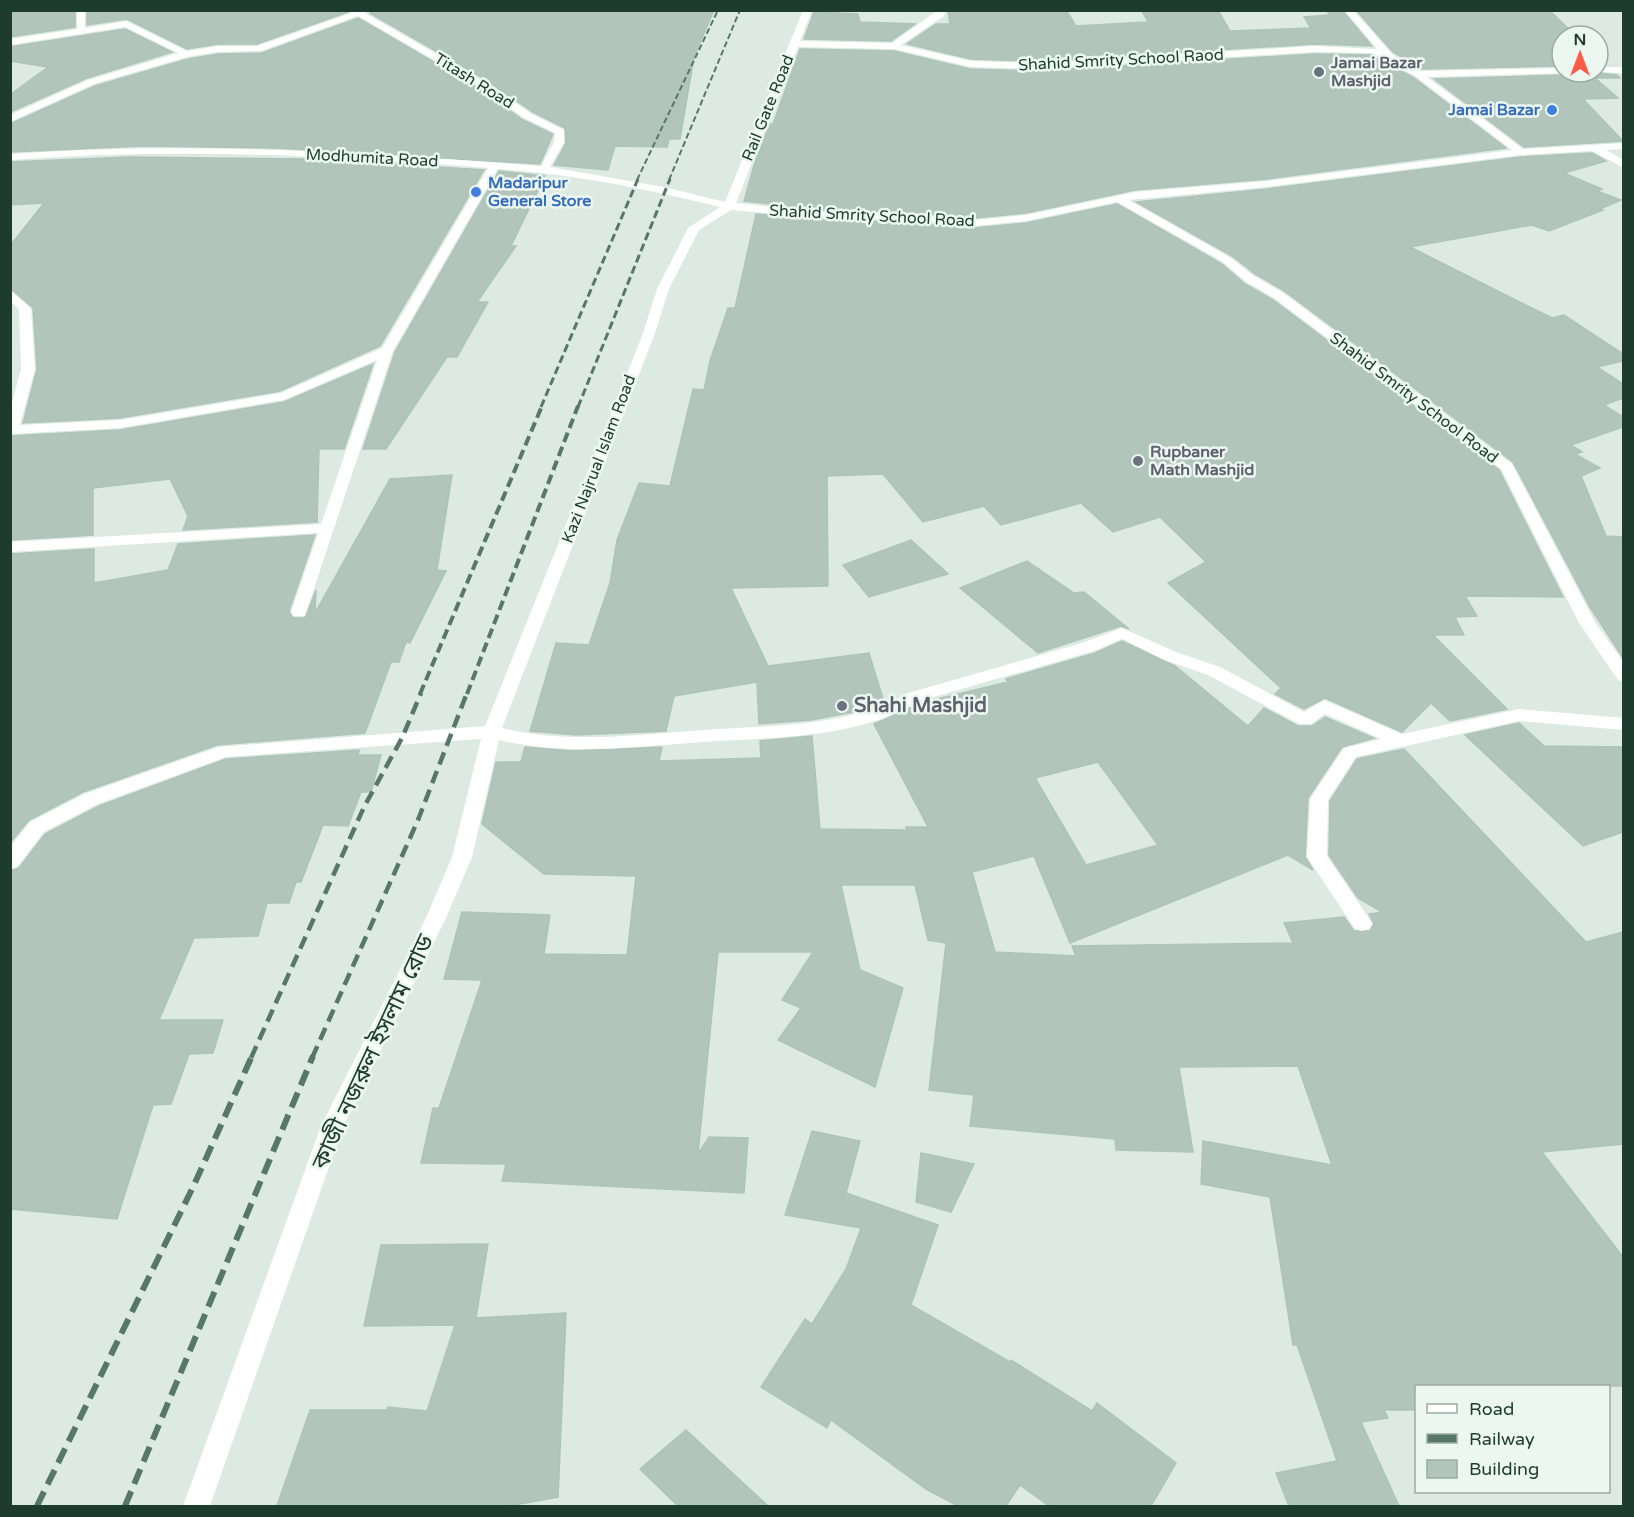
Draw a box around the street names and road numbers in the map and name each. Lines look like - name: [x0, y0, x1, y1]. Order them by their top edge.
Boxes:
- street label: Shahid Smrity School Raod: [1018, 45, 1224, 75]
- street label: Titash Road: [430, 49, 518, 113]
- street label: Rail Gate Road: [738, 52, 798, 164]
- street label: Modhumita Road: [305, 145, 439, 171]
- street label: Shahid Smrity School Road: [769, 201, 975, 231]
- street label: Shahid Smrity School Road: [1326, 328, 1502, 468]
- street label: Kazi Najrual Islam Road: [558, 372, 640, 546]
- street label: কাজী নজরুল ইসলাম রোড: [305, 929, 441, 1175]

